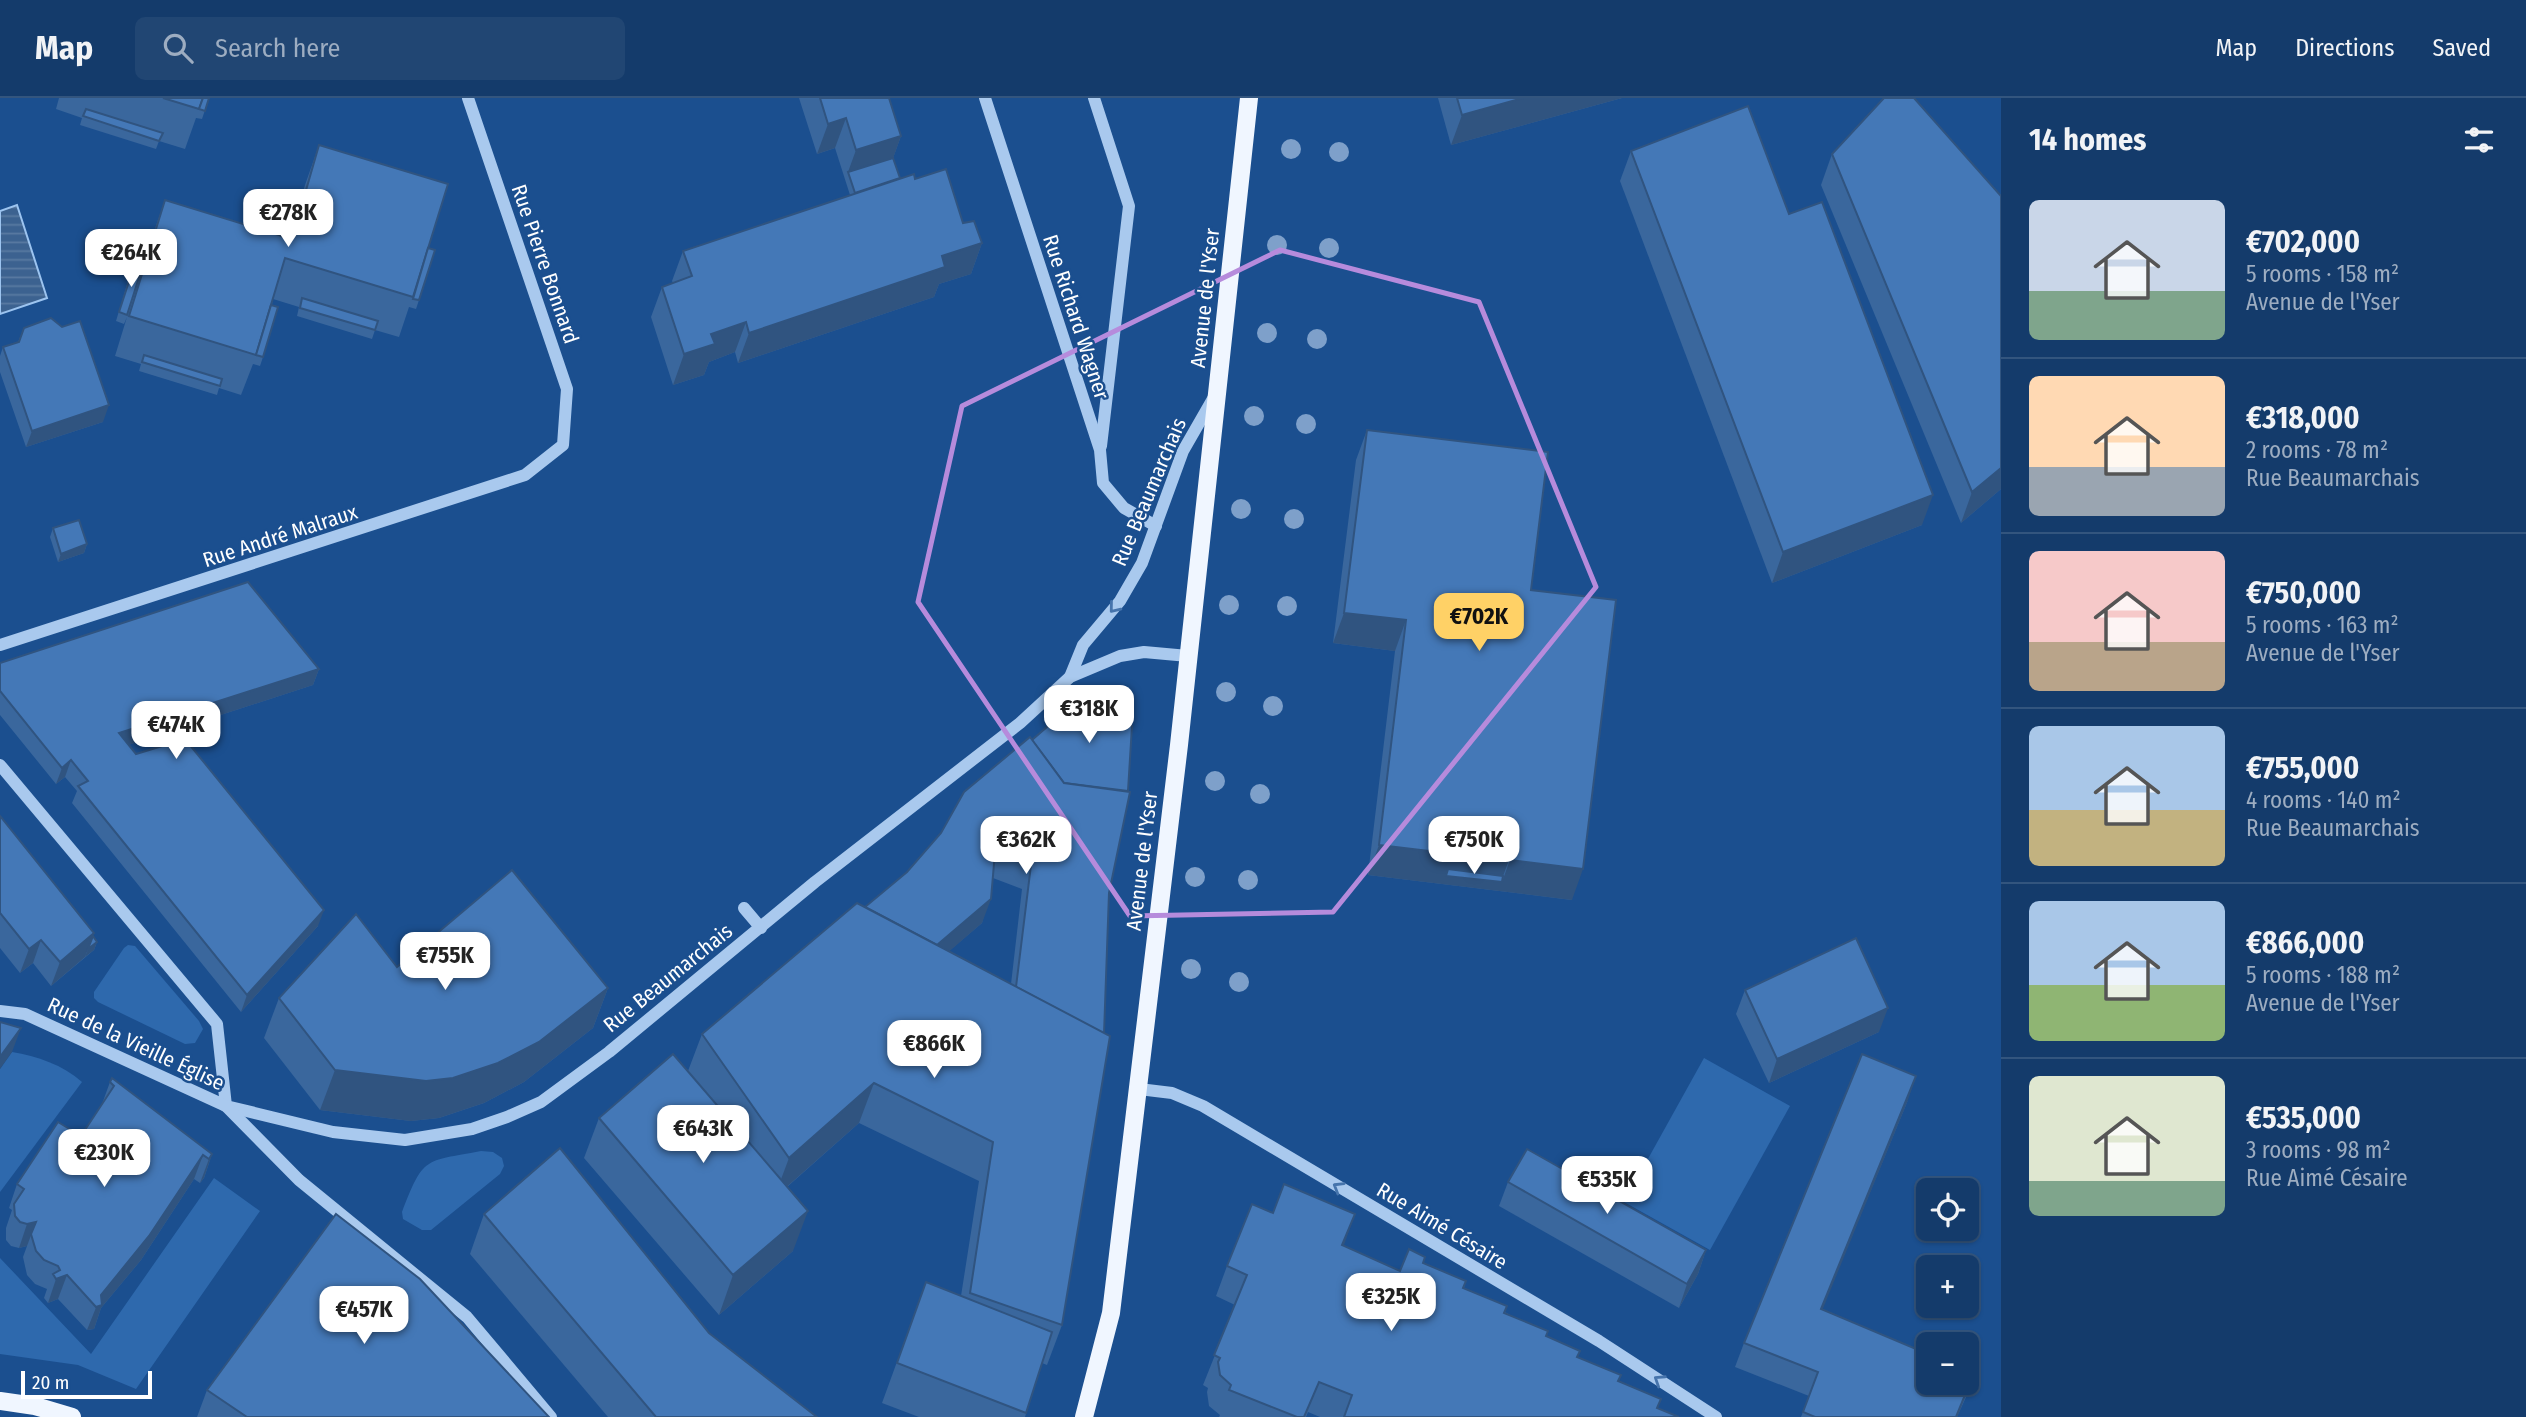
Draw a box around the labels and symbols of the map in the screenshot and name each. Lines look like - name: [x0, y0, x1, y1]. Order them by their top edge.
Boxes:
- street label: Rue Pierre Bonnard: [506, 181, 584, 347]
- pin: €278K: [239, 190, 337, 249]
- street label: Avenue de l'Yser: [1185, 226, 1225, 369]
- pin: €264K: [82, 230, 180, 289]
- street label: Rue Richard Wagner: [1037, 231, 1115, 403]
- street label: Rue Beaumarchais: [1106, 414, 1192, 570]
- street label: Rue André Malraux: [199, 499, 361, 573]
- pin: €702K: [1430, 594, 1528, 653]
- one-way arrow: [1110, 600, 1122, 613]
- pin: €318K: [1040, 686, 1138, 745]
- pin: €474K: [127, 702, 225, 761]
- street label: Avenue de l'Yser: [1121, 789, 1164, 932]
- pin: €362K: [977, 816, 1075, 876]
- pin: €750K: [1425, 816, 1523, 876]
- street label: Rue Beaumarchais: [598, 918, 738, 1038]
- pin: €755K: [396, 932, 494, 992]
- street label: Rue de la Vieille Église: [43, 992, 229, 1096]
- pin: €866K: [885, 1020, 983, 1080]
- pin: €643K: [654, 1105, 752, 1165]
- pin: €230K: [55, 1130, 153, 1189]
- pin: €535K: [1558, 1156, 1656, 1216]
- street label: Rue Aimé Césaire: [1372, 1177, 1512, 1275]
- one-way arrow: [1333, 1182, 1346, 1195]
- pin: €325K: [1342, 1274, 1440, 1333]
- pin: €457K: [315, 1286, 413, 1346]
- scale bar: [21, 1368, 152, 1400]
- one-way arrow: [1654, 1376, 1667, 1388]

